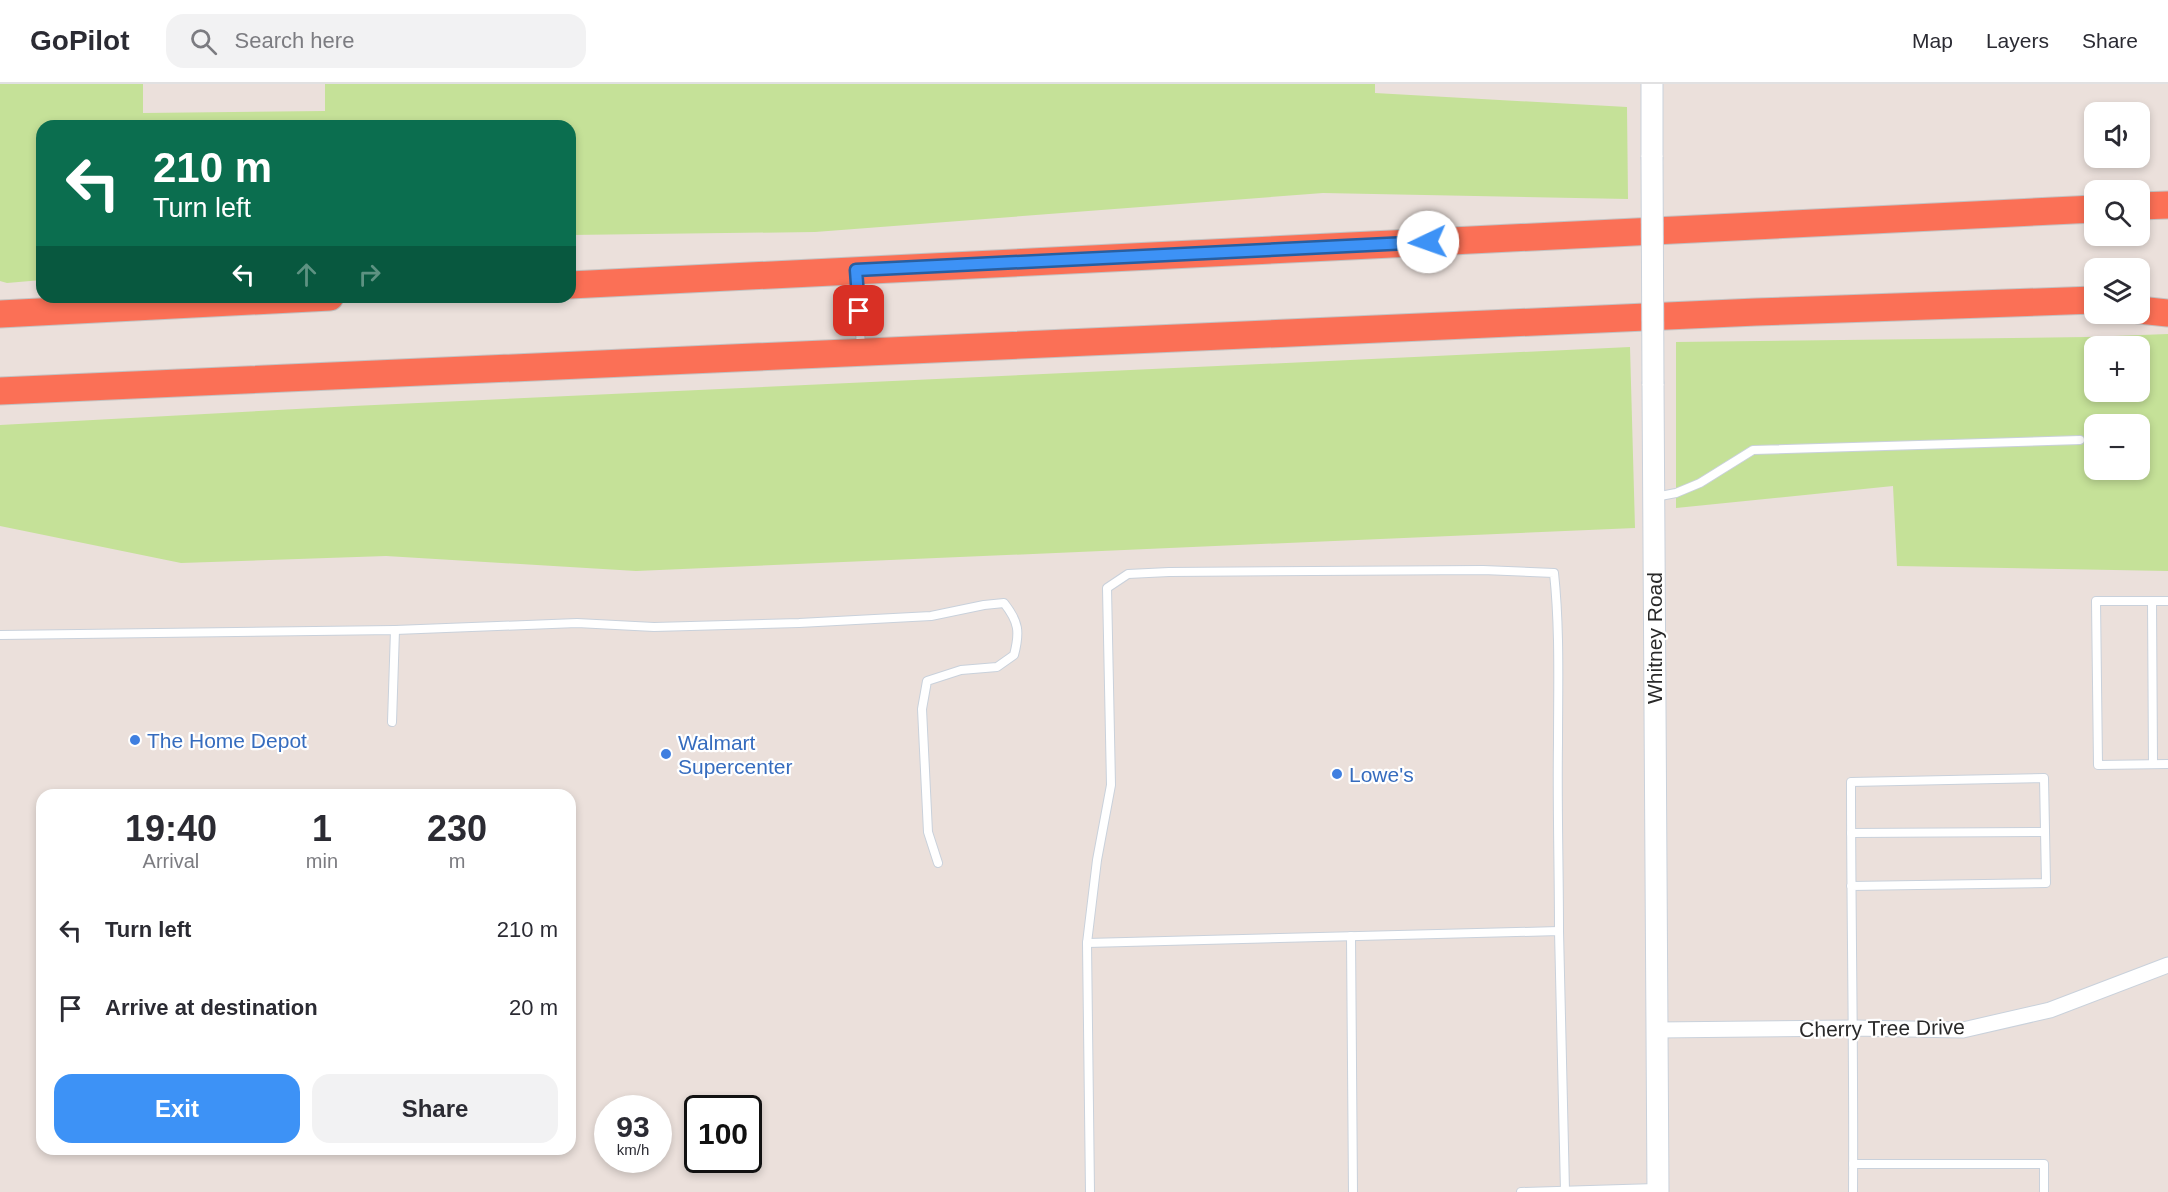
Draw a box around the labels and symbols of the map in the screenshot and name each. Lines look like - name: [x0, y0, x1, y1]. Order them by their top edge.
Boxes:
- position arrow: [1396, 210, 1460, 274]
- pin: [833, 285, 884, 336]
- street label: Whitney Road: [1643, 572, 1666, 704]
- place label: The Home Depot: [147, 729, 307, 752]
- place label: Walmart Supercenter: [678, 731, 792, 778]
- marker: The Home Depot: [128, 733, 142, 747]
- marker: Walmart Supercenter: [659, 747, 673, 761]
- place label: Lowe's: [1349, 763, 1414, 786]
- marker: Lowe's: [1330, 767, 1344, 781]
- street label: Cherry Tree Drive: [1799, 1015, 1965, 1041]
- speed limit sign: 100: [684, 1095, 762, 1173]

